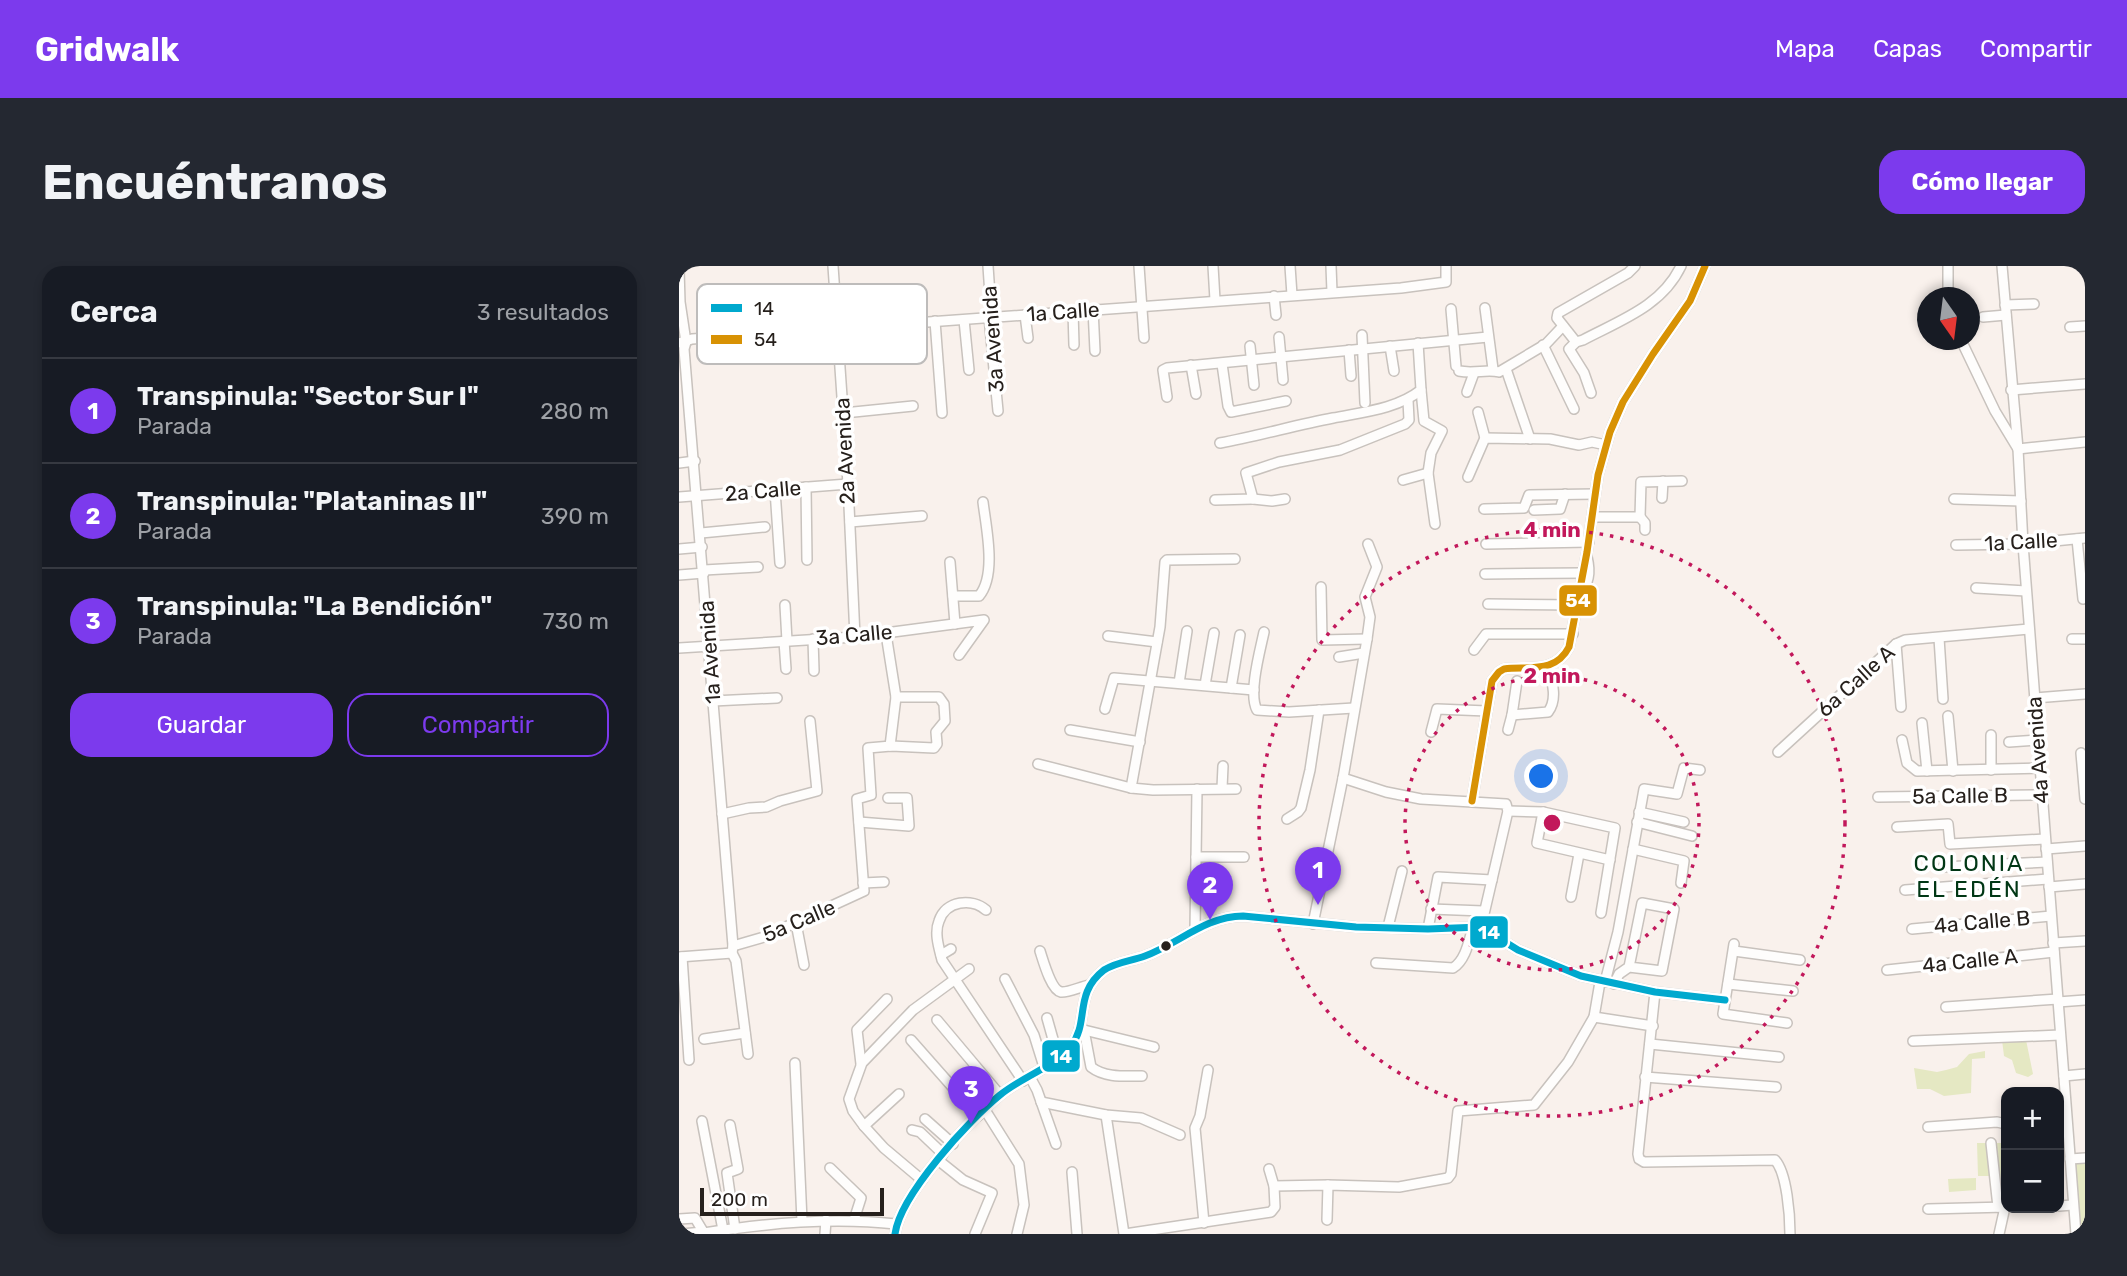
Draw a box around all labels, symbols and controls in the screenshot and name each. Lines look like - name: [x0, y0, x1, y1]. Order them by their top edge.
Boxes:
- text: Gridwalk: [35, 30, 179, 69]
- text: Mapa: [1775, 35, 1835, 63]
- text: Capas: [1873, 35, 1942, 63]
- text: Compartir: [1980, 35, 2092, 63]
- button: Cómo llegar: [1879, 150, 2085, 214]
- text: Encuéntranos: [42, 153, 388, 211]
- legend: [697, 284, 927, 364]
- street label: 3a Avenida: [976, 285, 1009, 393]
- north arrow: [1917, 287, 1980, 350]
- text: Cerca: [70, 294, 158, 330]
- street label: 1a Calle: [1026, 296, 1100, 327]
- text: 14: [754, 297, 774, 320]
- text: 3 resultados: [477, 298, 609, 326]
- text: 54: [754, 328, 777, 351]
- text: Transpinula: "Sector Sur I": [137, 381, 479, 412]
- text: 1: [87, 397, 99, 425]
- text: 280 m: [540, 397, 609, 425]
- street label: 2a Avenida: [829, 397, 860, 505]
- text: Parada: [137, 412, 212, 440]
- street label: 2a Calle: [724, 475, 802, 506]
- text: Transpinula: "Plataninas II": [137, 486, 487, 517]
- text: 2: [86, 502, 100, 530]
- text: 390 m: [541, 502, 609, 530]
- text: Parada: [137, 517, 212, 545]
- text: 4 min: [1523, 517, 1581, 542]
- street label: 1a Calle: [1984, 527, 2058, 556]
- line badge: 54: [1558, 584, 1598, 617]
- text: 54: [1565, 589, 1591, 612]
- text: Transpinula: "La Bendición": [137, 591, 492, 622]
- street label: 1a Avenida: [693, 600, 726, 705]
- text: 3: [85, 607, 101, 635]
- text: 730 m: [543, 607, 609, 635]
- street label: 3a Calle: [815, 619, 893, 650]
- text: Parada: [137, 622, 212, 650]
- street label: 6a Calle A: [1812, 639, 1900, 722]
- text: 2 min: [1524, 663, 1580, 688]
- button: Guardar: [70, 693, 333, 757]
- button: Compartir: [347, 693, 609, 757]
- street label: 4a Avenida: [2021, 696, 2054, 805]
- your location: [1524, 759, 1558, 793]
- street label: 5a Calle B: [1912, 782, 2008, 809]
- centre of rings: [1540, 811, 1564, 835]
- pin: 1: [1295, 847, 1341, 905]
- district label: COLONIA EL EDÉN: [1914, 849, 2024, 903]
- pin: 2: [1187, 862, 1233, 920]
- street label: 5a Calle: [759, 894, 839, 947]
- street label: 4a Calle B: [1933, 905, 2031, 938]
- line badge: 14: [1469, 915, 1509, 949]
- text: 14: [1478, 921, 1500, 944]
- unlabelled marker: [1159, 939, 1173, 953]
- street label: 4a Calle A: [1921, 943, 2019, 978]
- line badge: 14: [1041, 1039, 1081, 1073]
- text: 14: [1050, 1045, 1072, 1068]
- pin: 3: [948, 1066, 994, 1124]
- map controls: [2001, 1087, 2064, 1213]
- button: +: [2001, 1087, 2064, 1150]
- button: −: [2001, 1150, 2064, 1213]
- scale bar: [700, 1185, 884, 1217]
- text: 200 m: [711, 1188, 768, 1211]

